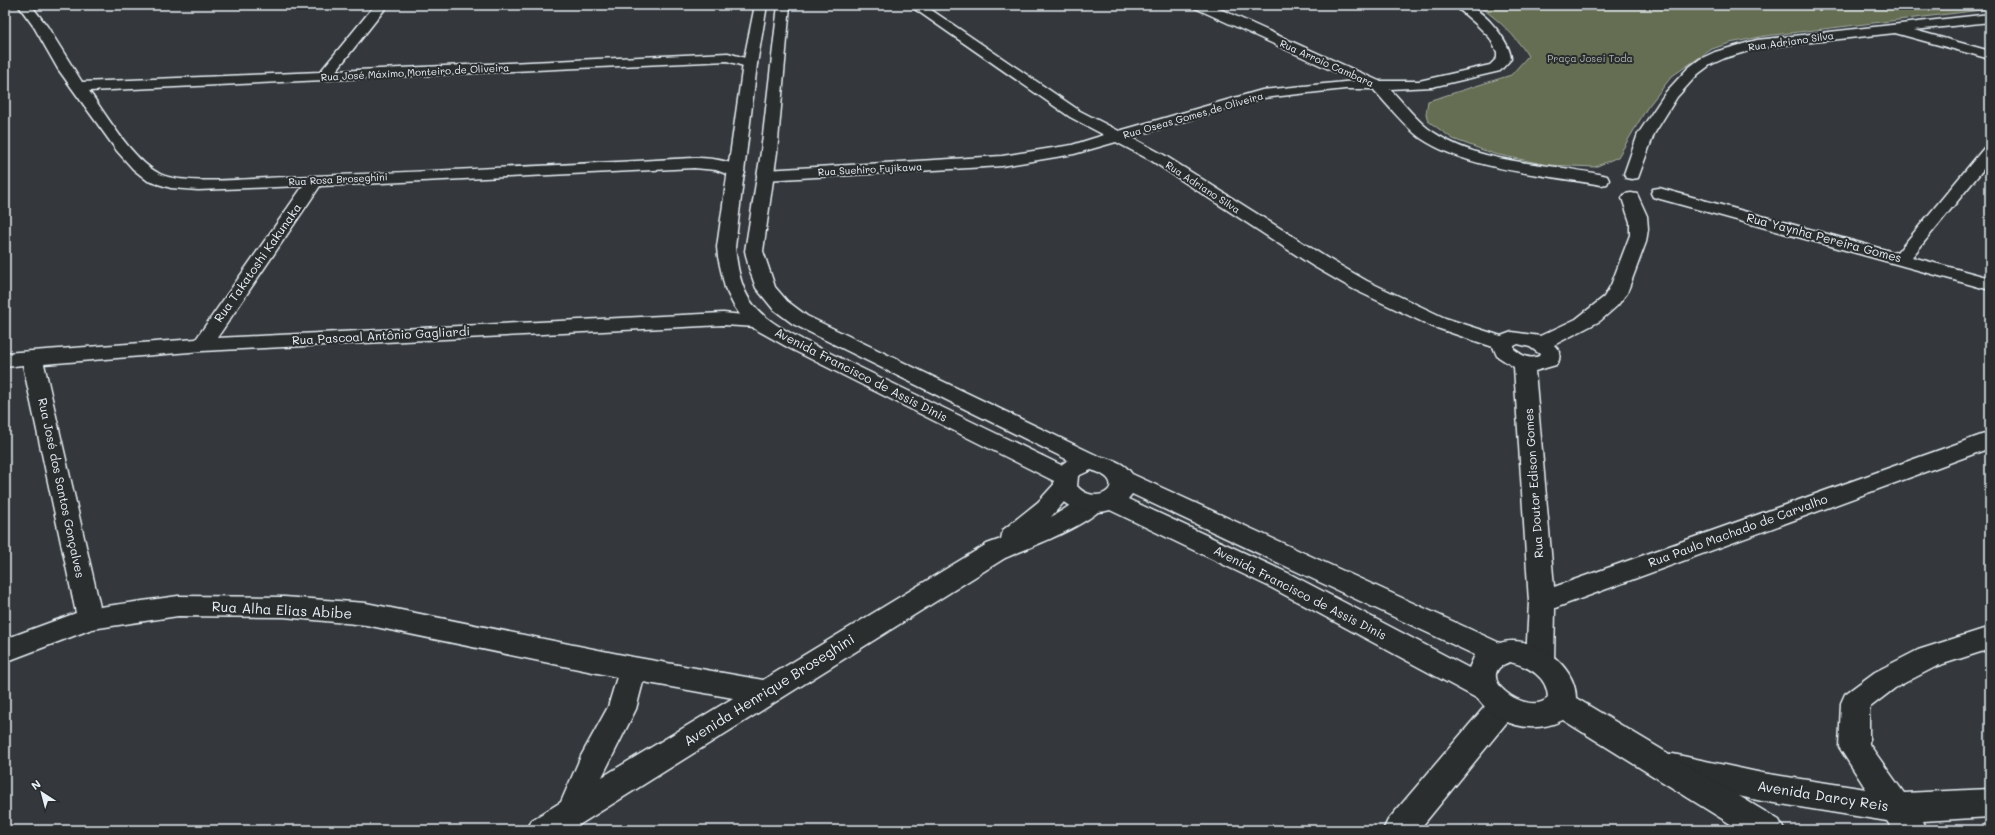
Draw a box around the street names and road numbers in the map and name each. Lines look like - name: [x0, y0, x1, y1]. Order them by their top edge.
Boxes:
- street label: Rua Adriano Silva: [1747, 28, 1835, 54]
- street label: Rua Arroio Cambara: [1278, 36, 1376, 90]
- street label: Rua José Máximo Monteiro de Oliveira: [320, 60, 510, 84]
- street label: Rua Oseas Gomes de Oliveira: [1121, 88, 1265, 142]
- street label: Rua Adriano Silva: [1163, 158, 1243, 216]
- street label: Rua Suehiro Fujikawa: [817, 159, 923, 179]
- street label: Rua Rosa Broseghini: [288, 169, 388, 189]
- street label: Rua Takatoshi Kakunaka: [210, 200, 304, 325]
- street label: Rua Yaynha Pereira Gomes: [1745, 209, 1904, 266]
- street label: Rua Pascoal Antônio Gagliardi: [292, 322, 470, 348]
- street label: Avenida Francisco de Assis Dinis: [772, 323, 951, 425]
- street label: Rua José dos Santos Gonçalves: [35, 396, 89, 579]
- street label: Rua Doutor Edison Gomes: [1520, 407, 1546, 559]
- street label: Rua Paulo Machado de Carvalho: [1646, 490, 1829, 570]
- street label: Avenida Francisco de Assis Dinis: [1211, 541, 1390, 643]
- street label: Rua Alha Elias Abibe: [211, 596, 353, 623]
- street label: Avenida Henrique Broseghini: [680, 629, 858, 750]
- street label: Avenida Darcy Reis: [1756, 776, 1890, 815]

